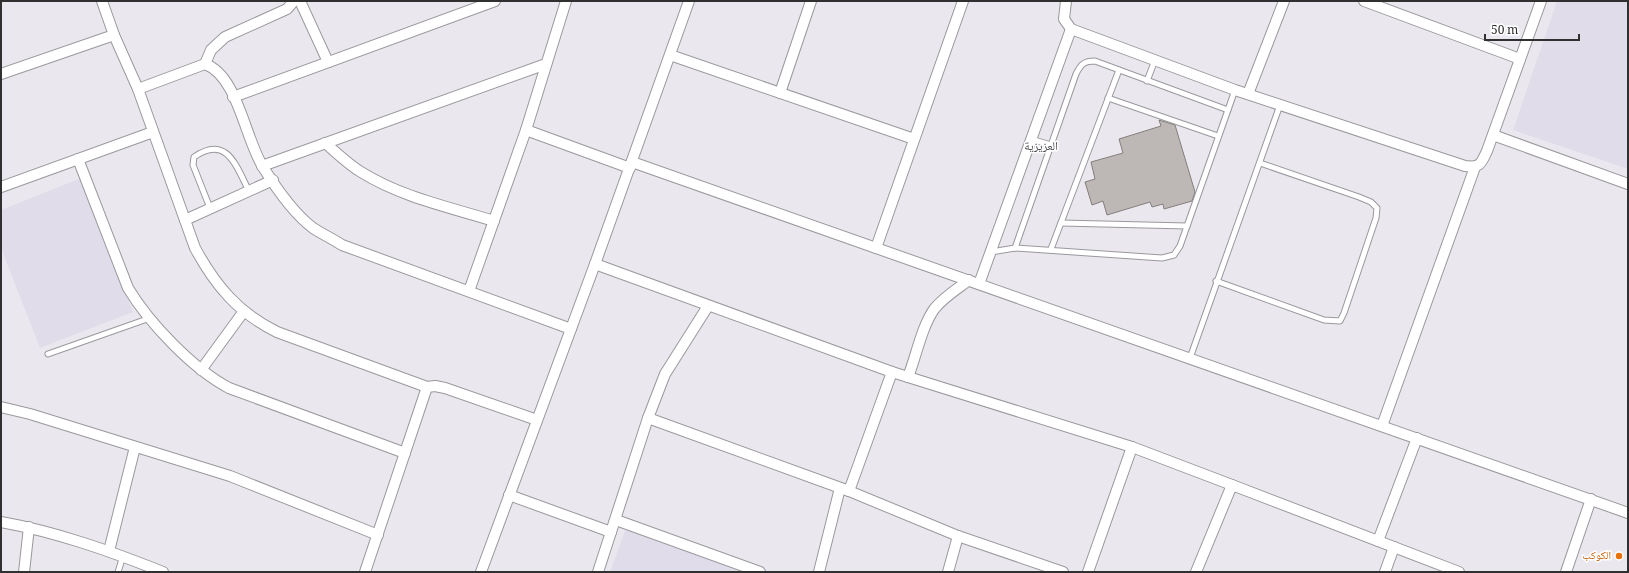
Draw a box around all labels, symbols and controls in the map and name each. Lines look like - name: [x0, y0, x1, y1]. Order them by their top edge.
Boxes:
- scale bar: [1485, 16, 1579, 42]
- text: 50 m: [1491, 21, 1518, 42]
- district label: العزيزية: [1024, 137, 1058, 158]
- place label: الكوكب: [1582, 547, 1611, 566]
- marker: الكوكب: [1614, 551, 1624, 561]

